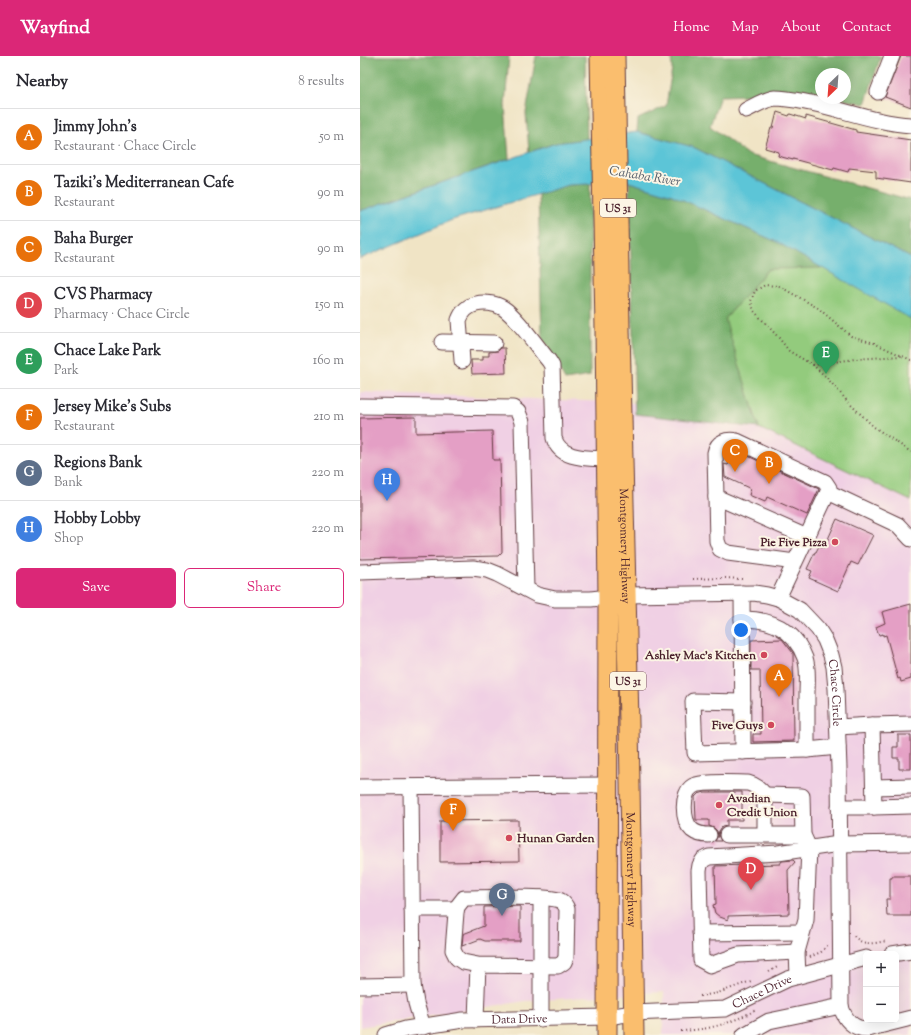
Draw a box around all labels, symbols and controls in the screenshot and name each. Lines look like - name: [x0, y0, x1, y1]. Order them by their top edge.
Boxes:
- text: Wayfind: [20, 15, 90, 42]
- text: Home: [673, 18, 710, 38]
- text: Map: [732, 18, 759, 38]
- text: About: [781, 18, 820, 38]
- text: Contact: [842, 18, 891, 38]
- north arrow: [815, 68, 851, 104]
- text: Nearby: [16, 70, 68, 94]
- text: 8 results: [298, 73, 344, 91]
- text: Jimmy John's: [54, 117, 137, 138]
- text: A: [24, 128, 34, 146]
- text: 50 m: [319, 128, 344, 146]
- text: Restaurant · Chace Circle: [54, 138, 196, 156]
- water label: Cahaba River: [608, 162, 682, 192]
- text: Taziki's Mediterranean Cafe: [54, 173, 234, 194]
- text: B: [25, 184, 33, 202]
- text: 90 m: [317, 184, 344, 202]
- text: Restaurant: [54, 194, 115, 212]
- road number: US 31: [600, 199, 636, 217]
- text: Baha Burger: [54, 229, 133, 250]
- text: C: [24, 240, 34, 258]
- text: 90 m: [317, 240, 344, 258]
- text: Restaurant: [54, 250, 115, 268]
- text: CVS Pharmacy: [54, 285, 153, 306]
- text: D: [24, 296, 34, 314]
- text: 150 m: [315, 296, 344, 314]
- text: Pharmacy · Chace Circle: [54, 306, 190, 324]
- text: Chace Lake Park: [54, 341, 161, 362]
- pin: E: [813, 341, 839, 374]
- text: E: [25, 352, 33, 370]
- text: 160 m: [313, 352, 344, 370]
- text: Park: [54, 362, 79, 380]
- text: Jersey Mike's Subs: [54, 397, 171, 418]
- text: F: [25, 408, 33, 426]
- text: 210 m: [313, 408, 344, 426]
- text: Restaurant: [54, 418, 115, 436]
- pin: C: [722, 439, 748, 472]
- pin: B: [756, 451, 782, 484]
- text: Regions Bank: [54, 453, 142, 474]
- text: G: [24, 464, 34, 482]
- text: 220 m: [311, 464, 344, 482]
- pin: H: [374, 468, 400, 501]
- text: Bank: [54, 474, 83, 492]
- street label: Montgomery Highway: [614, 488, 634, 604]
- text: Hobby Lobby: [54, 509, 141, 530]
- text: H: [24, 520, 34, 538]
- text: 220 m: [311, 520, 344, 538]
- text: Shop: [54, 530, 83, 548]
- place label: Pie Five Pizza: [759, 534, 827, 552]
- marker: Pie Five Pizza: [830, 537, 840, 547]
- button: Save: [16, 568, 176, 608]
- button: Share: [184, 568, 344, 608]
- your location: [731, 620, 751, 640]
- place label: Ashley Mac's Kitchen: [644, 647, 757, 665]
- marker: Ashley Mac's Kitchen: [759, 650, 769, 660]
- street label: Chace Circle: [822, 657, 845, 727]
- pin: A: [766, 664, 792, 697]
- road number: US 31: [610, 672, 646, 690]
- place label: Five Guys: [711, 717, 763, 735]
- marker: Five Guys: [766, 720, 776, 730]
- place label: Avadian Credit Union: [726, 790, 798, 822]
- pin: F: [440, 798, 466, 831]
- marker: Avadian Credit Union: [714, 800, 724, 810]
- street label: Montgomery Highway: [620, 812, 640, 928]
- place label: Hunan Garden: [516, 830, 596, 848]
- marker: Hunan Garden: [504, 833, 514, 843]
- pin: D: [738, 857, 764, 890]
- pin: G: [489, 883, 515, 916]
- map controls: [863, 951, 899, 1023]
- button: +: [863, 951, 899, 987]
- street label: Chace Drive: [729, 970, 794, 1014]
- button: −: [863, 987, 899, 1023]
- street label: Data Drive: [491, 1010, 548, 1029]

